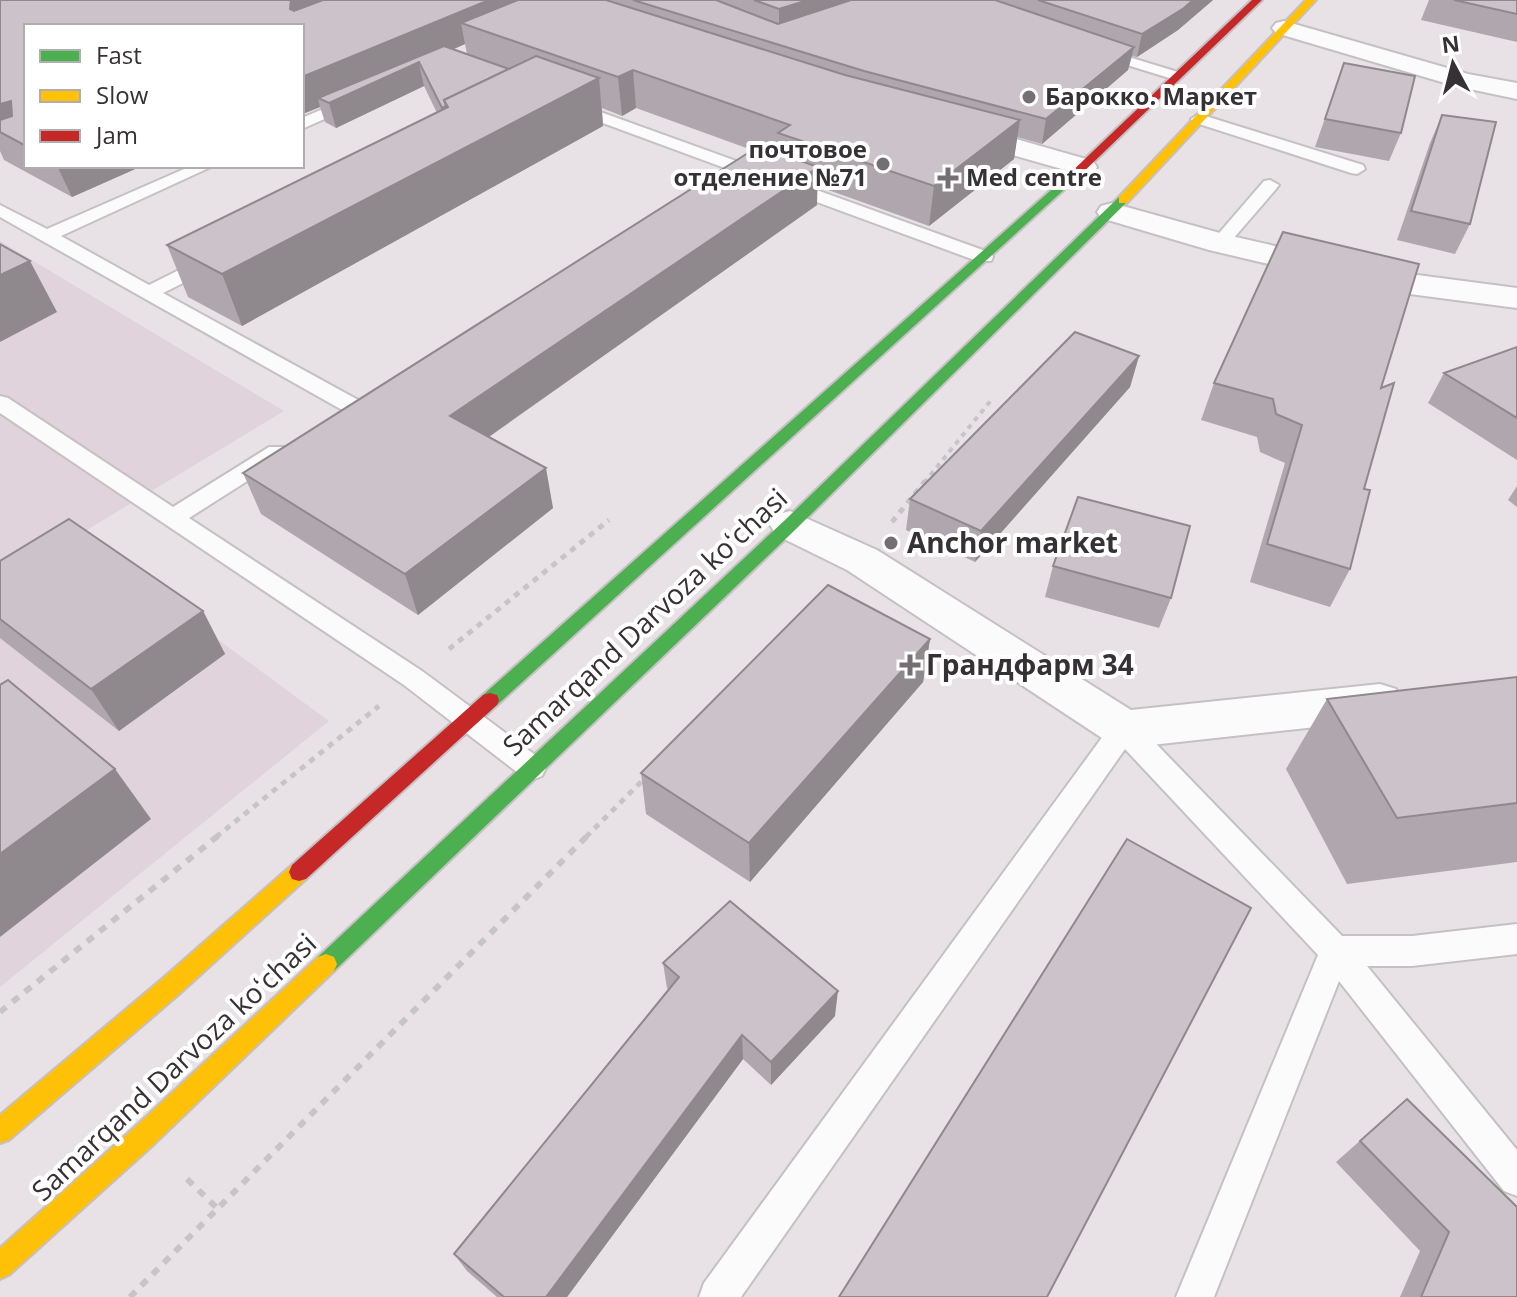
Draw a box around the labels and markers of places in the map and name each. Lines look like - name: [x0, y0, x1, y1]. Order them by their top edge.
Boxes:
- place label: Барокко. Маркет: [1045, 79, 1257, 112]
- marker: Барокко. Маркет: [1020, 88, 1038, 106]
- place label: почтовое отделение №71: [673, 132, 867, 193]
- marker: почтовое отделение №71: [874, 155, 892, 173]
- place label: Med centre: [966, 160, 1102, 193]
- marker: Med centre: [937, 167, 959, 189]
- place label: Anchor market: [907, 523, 1118, 561]
- marker: Anchor market: [882, 534, 900, 552]
- place label: Грандфарм 34: [926, 645, 1134, 683]
- marker: Грандфарм 34: [901, 656, 919, 674]

